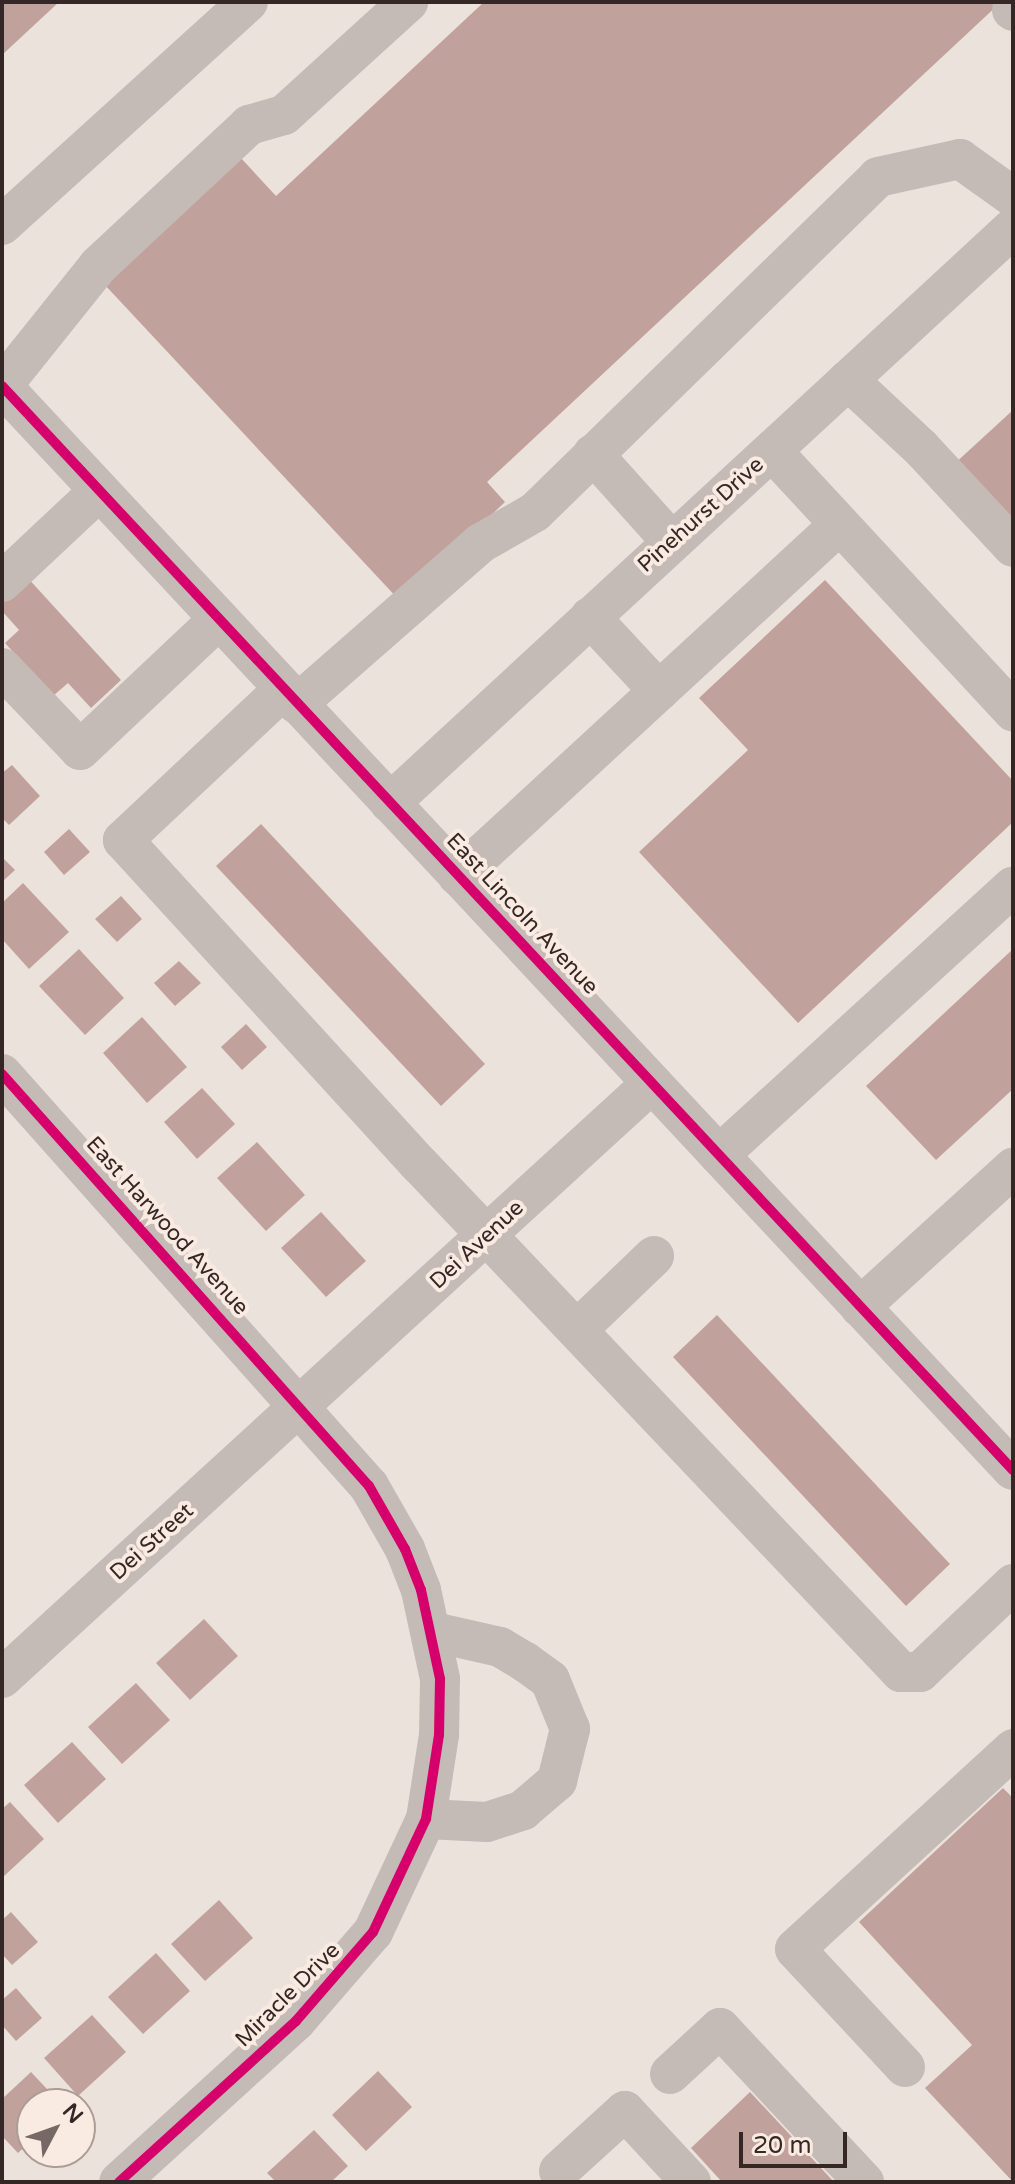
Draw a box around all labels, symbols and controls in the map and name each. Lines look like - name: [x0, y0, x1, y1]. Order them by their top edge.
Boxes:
- street label: Pinehurst Drive: [633, 452, 769, 578]
- street label: East Lincoln Avenue: [440, 828, 604, 1000]
- street label: East Harwood Avenue: [80, 1131, 254, 1321]
- street label: Dei Avenue: [425, 1195, 529, 1295]
- street label: Dei Street: [105, 1498, 199, 1586]
- street label: Miracle Drive: [230, 1937, 346, 2053]
- north arrow: [16, 2088, 96, 2168]
- text: N: [57, 2098, 88, 2129]
- scale bar: [743, 2116, 851, 2166]
- text: 20 m: [753, 2131, 811, 2160]

